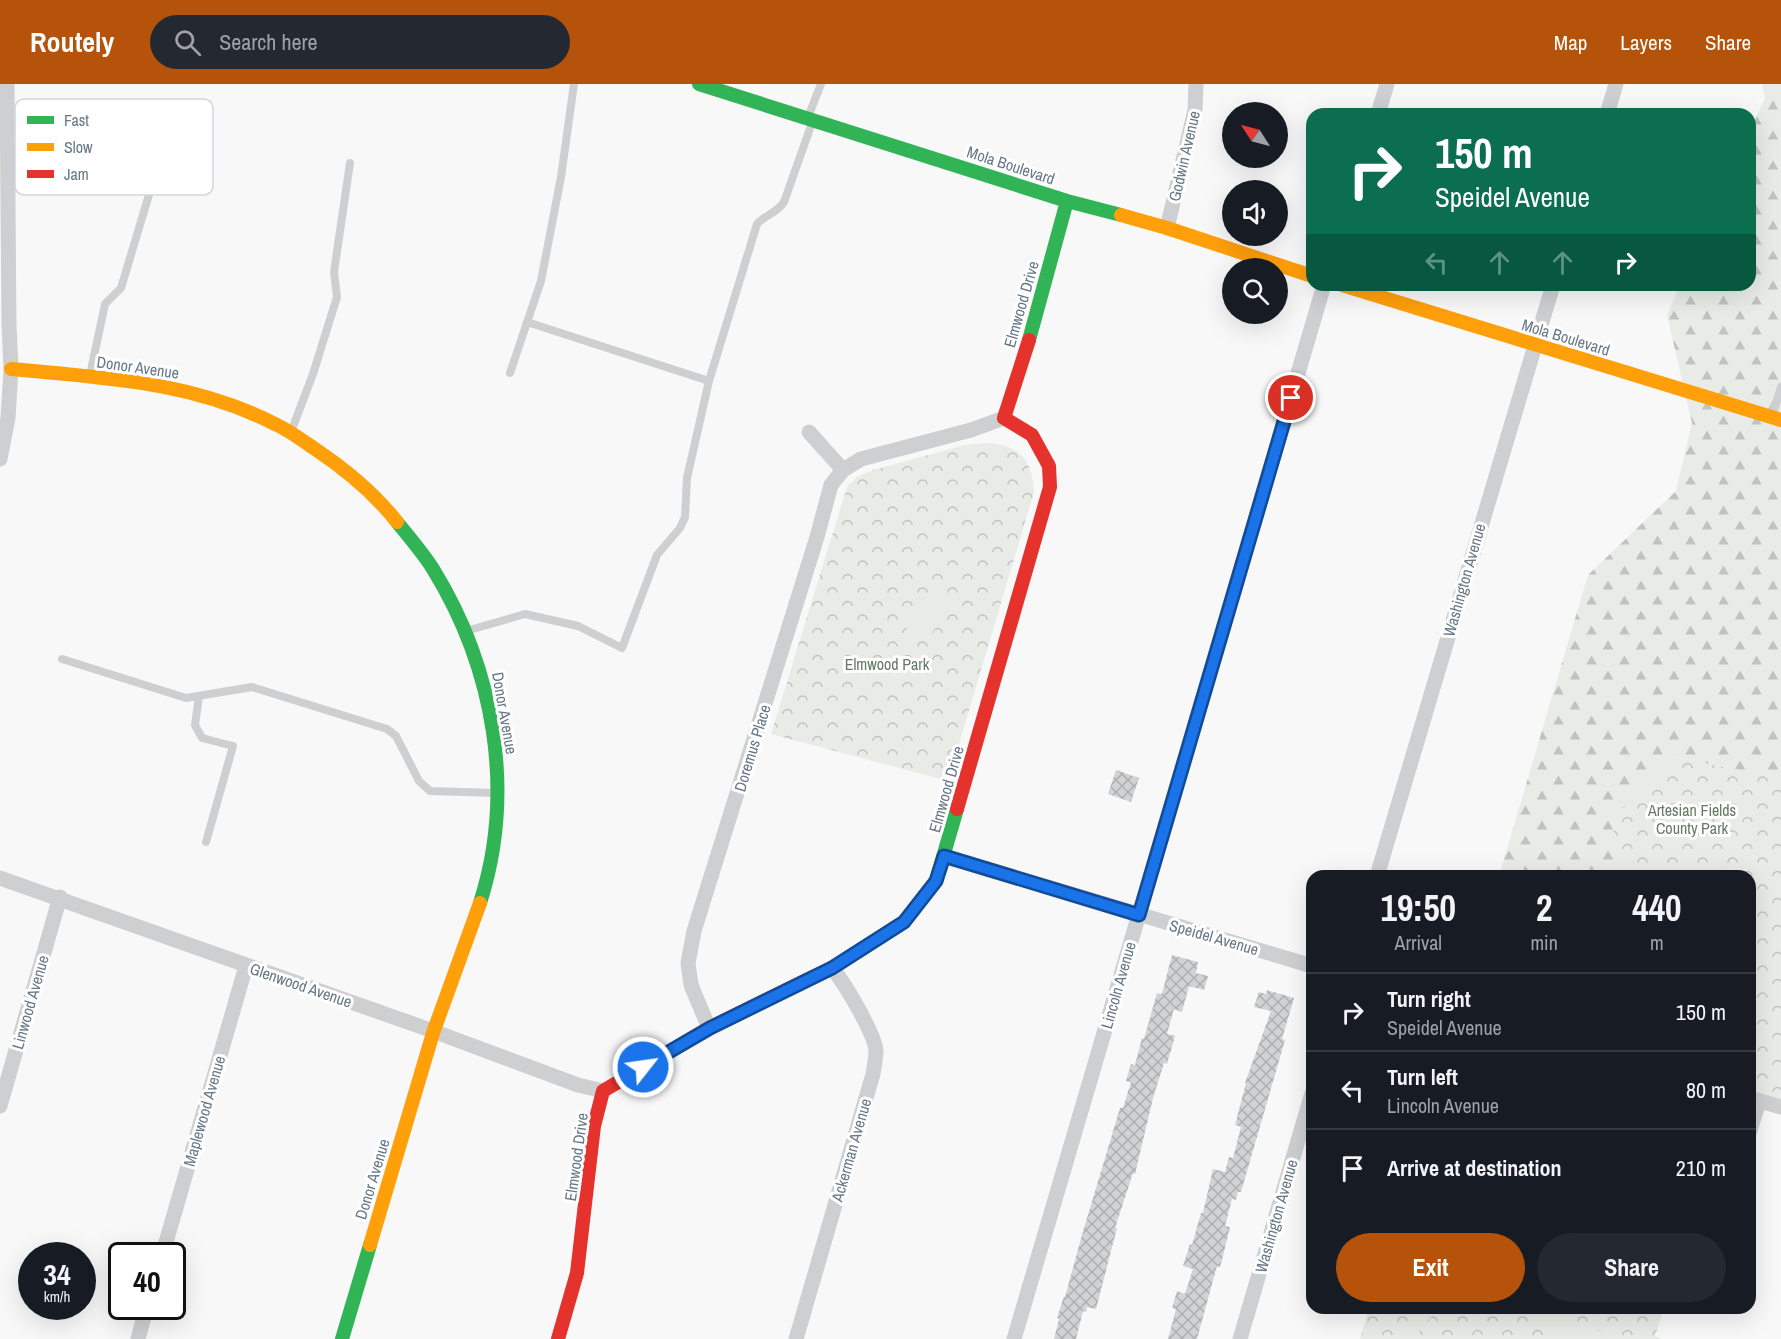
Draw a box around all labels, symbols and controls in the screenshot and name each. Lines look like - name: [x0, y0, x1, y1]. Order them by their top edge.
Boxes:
- search box: [150, 15, 570, 69]
- text: Routely: [30, 23, 114, 61]
- icon: search: [171, 26, 204, 59]
- text: Search here: [219, 27, 317, 57]
- text: Map: [1554, 28, 1587, 57]
- text: Layers: [1620, 28, 1672, 57]
- text: Share: [1705, 28, 1751, 57]
- legend: [15, 99, 213, 195]
- north arrow: [1222, 102, 1288, 168]
- map controls: [1222, 102, 1288, 324]
- street label: Godwin Avenue: [1163, 108, 1205, 204]
- text: Fast: [64, 109, 89, 131]
- text: 150 m: [1435, 125, 1533, 181]
- icon: right: [1336, 132, 1414, 210]
- text: Slow: [64, 136, 93, 158]
- street label: Mola Boulevard: [964, 140, 1058, 190]
- text: Jam: [64, 163, 89, 185]
- text: Speidel Avenue: [1435, 179, 1590, 215]
- button: sound: [1222, 180, 1288, 246]
- icon: left: [1420, 246, 1453, 279]
- icon: ahead: [1483, 246, 1516, 279]
- icon: ahead: [1546, 246, 1579, 279]
- icon: right: [1609, 246, 1642, 279]
- street label: Elmwood Drive: [998, 258, 1044, 350]
- button: search: [1222, 258, 1288, 324]
- street label: Mola Boulevard: [1519, 313, 1613, 361]
- street label: Donor Avenue: [95, 350, 181, 384]
- pin: [1265, 372, 1316, 423]
- icon: arrive: [1274, 381, 1307, 414]
- street label: Washington Avenue: [1437, 521, 1491, 639]
- park label: Elmwood Park: [845, 653, 930, 675]
- street label: Donor Avenue: [487, 670, 523, 756]
- street label: Doremus Place: [728, 702, 776, 794]
- street label: Elmwood Drive: [923, 743, 969, 835]
- park label: Artesian Fields County Park: [1647, 799, 1736, 839]
- text: 19:50: [1380, 884, 1456, 932]
- text: 2: [1536, 884, 1552, 932]
- text: 440: [1632, 884, 1682, 932]
- street label: Speidel Avenue: [1167, 914, 1261, 960]
- text: Arrival: [1395, 929, 1442, 956]
- text: min: [1530, 929, 1558, 956]
- text: m: [1650, 929, 1664, 956]
- street label: Lincoln Avenue: [1095, 939, 1141, 1031]
- street label: Linwood Avenue: [6, 952, 54, 1052]
- street label: Glenwood Avenue: [247, 957, 355, 1013]
- text: Turn right: [1387, 984, 1471, 1014]
- icon: right: [1336, 996, 1369, 1029]
- text: 150 m: [1676, 997, 1726, 1027]
- text: Speidel Avenue: [1387, 1014, 1502, 1041]
- position arrow: [611, 1035, 675, 1099]
- street label: Maplewood Avenue: [178, 1053, 230, 1169]
- text: Turn left: [1387, 1062, 1458, 1092]
- icon: left: [1336, 1074, 1369, 1107]
- text: 80 m: [1686, 1075, 1726, 1105]
- text: Lincoln Avenue: [1387, 1092, 1499, 1119]
- street label: Ackerman Avenue: [826, 1096, 876, 1205]
- street label: Elmwood Drive: [559, 1111, 593, 1203]
- street label: Donor Avenue: [349, 1136, 395, 1222]
- icon: arrive: [1336, 1152, 1369, 1185]
- text: Arrive at destination: [1387, 1153, 1561, 1183]
- text: 210 m: [1676, 1153, 1726, 1183]
- street label: Washington Avenue: [1249, 1157, 1303, 1275]
- button: Exit: [1336, 1233, 1525, 1302]
- button: Share: [1537, 1233, 1726, 1302]
- speed limit sign: 40: [108, 1242, 186, 1320]
- text: 34: [43, 1254, 71, 1294]
- text: km/h: [44, 1286, 70, 1307]

